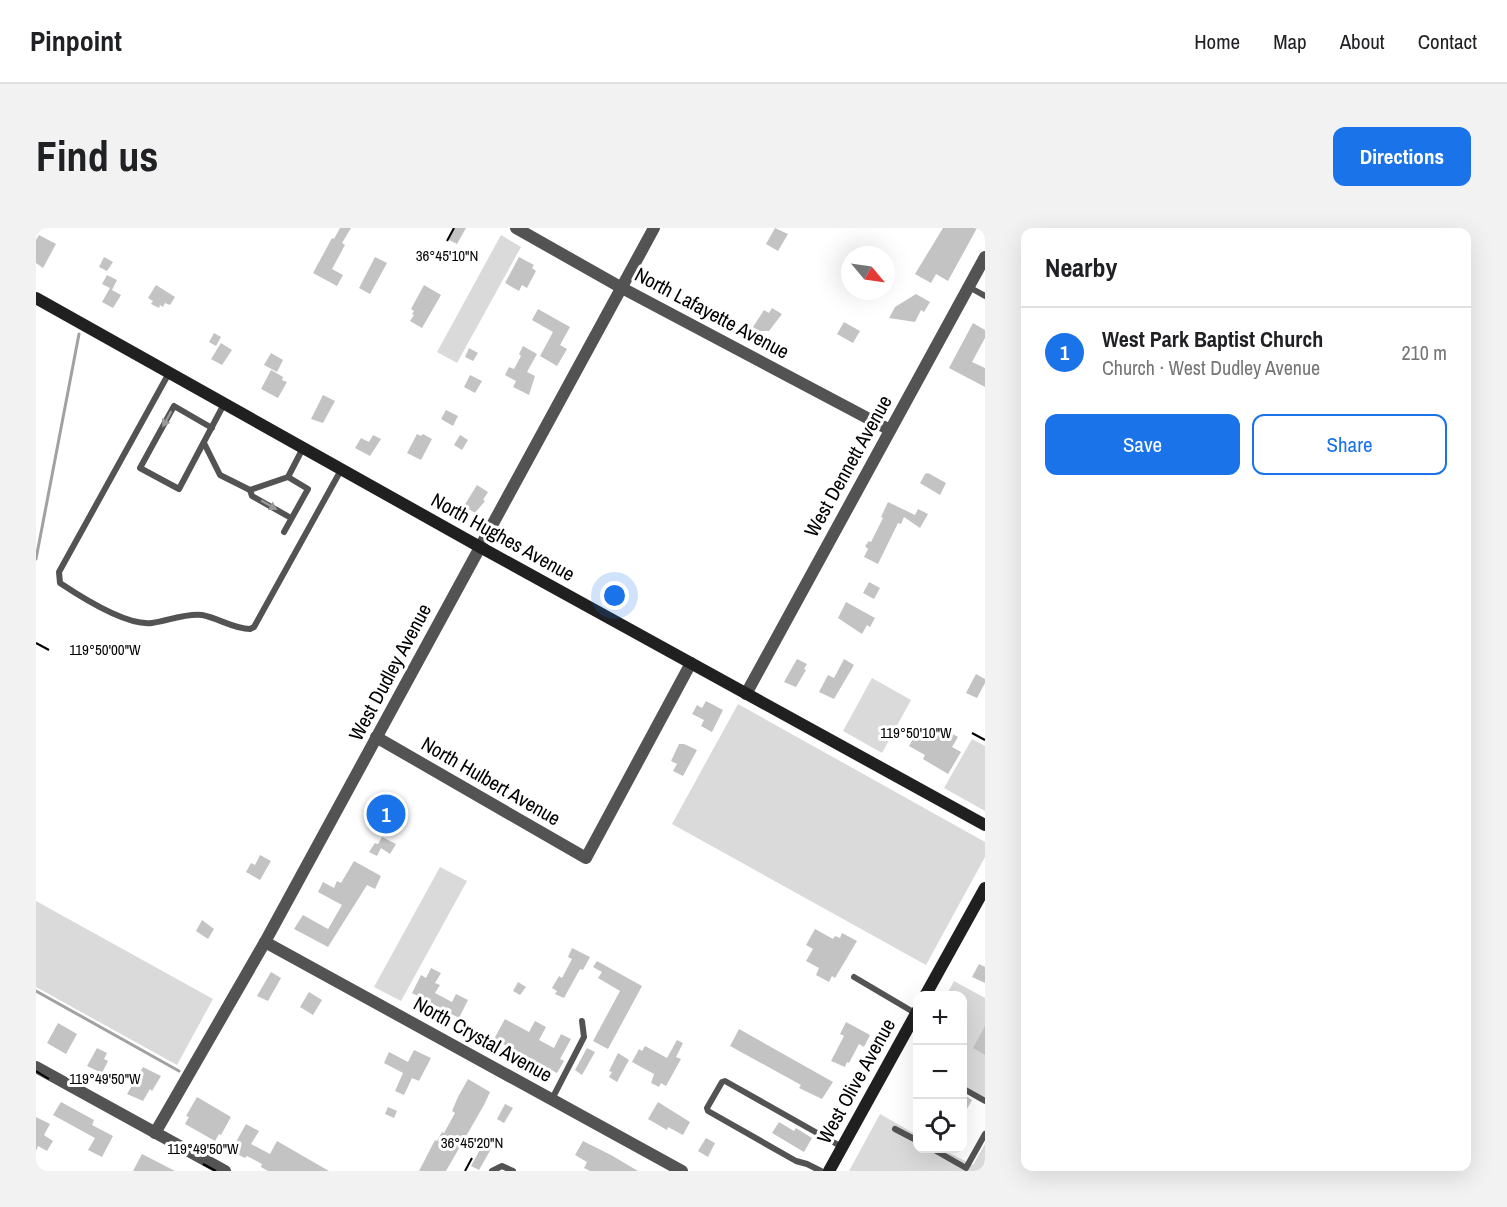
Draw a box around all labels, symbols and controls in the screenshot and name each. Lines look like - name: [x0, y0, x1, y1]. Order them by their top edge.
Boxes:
- text: Pinpoint: [30, 22, 122, 60]
- text: Home: [1194, 27, 1240, 56]
- text: Map: [1273, 27, 1307, 56]
- text: About: [1340, 27, 1385, 56]
- text: Contact: [1418, 27, 1477, 56]
- button: Directions: [1333, 127, 1471, 186]
- text: Find us: [36, 128, 158, 184]
- text: 36°45'10"N: [416, 245, 478, 266]
- north arrow: [841, 246, 895, 300]
- text: Nearby: [1045, 250, 1117, 285]
- street label: North Lafayette Avenue: [630, 260, 794, 365]
- text: West Park Baptist Church: [1102, 324, 1323, 354]
- text: 1: [1060, 339, 1069, 366]
- text: 210 m: [1401, 339, 1447, 366]
- text: Church · West Dudley Avenue: [1102, 354, 1320, 381]
- street label: West Dennett Avenue: [797, 390, 898, 541]
- one-way arrow: [162, 411, 172, 428]
- button: Save: [1045, 414, 1240, 475]
- button: Share: [1252, 414, 1447, 475]
- street label: North Hughes Avenue: [427, 486, 580, 587]
- one-way arrow: [261, 500, 277, 511]
- your location: [600, 581, 629, 610]
- street label: West Dudley Avenue: [342, 598, 437, 745]
- text: 119°50'00"W: [69, 639, 141, 660]
- text: 119°50'10"W: [880, 722, 952, 743]
- street label: North Hulbert Avenue: [417, 730, 566, 831]
- pin: 1: [366, 792, 406, 836]
- street label: North Crystal Avenue: [409, 989, 557, 1088]
- map controls: [913, 991, 967, 1153]
- button: +: [913, 991, 967, 1045]
- street label: West Olive Avenue: [810, 1013, 901, 1148]
- button: −: [913, 1045, 967, 1099]
- text: 119°49'50"W: [69, 1068, 141, 1089]
- button: locate: [913, 1099, 967, 1153]
- text: 36°45'20"N: [441, 1132, 503, 1153]
- text: 119°49'50"W: [167, 1138, 239, 1159]

